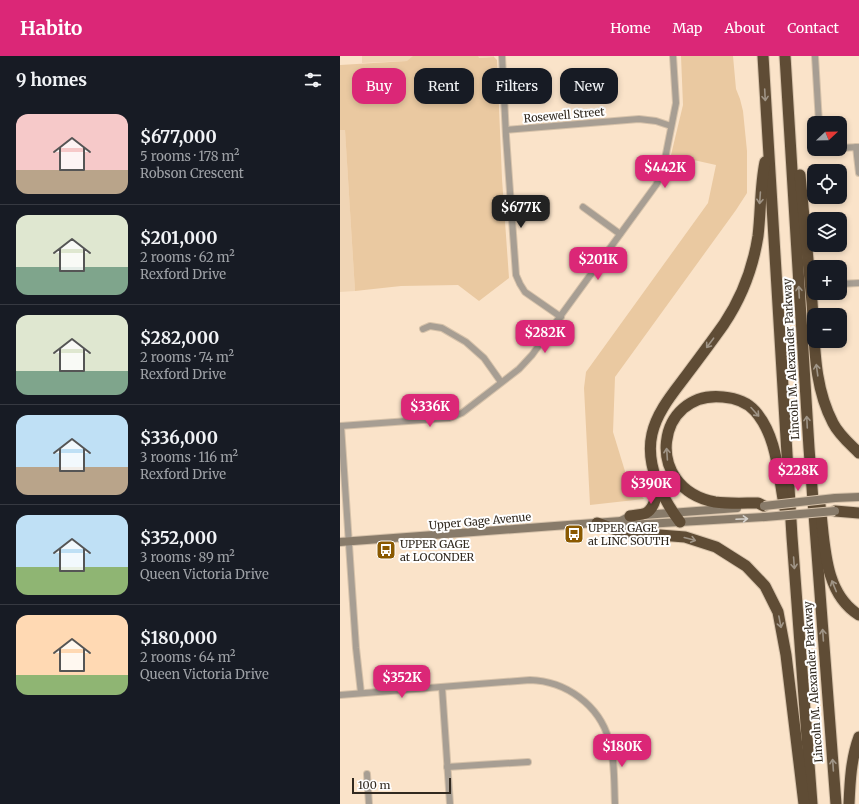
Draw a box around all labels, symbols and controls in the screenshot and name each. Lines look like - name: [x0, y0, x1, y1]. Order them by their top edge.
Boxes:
- text: Habito: [20, 16, 82, 40]
- text: Home: [610, 19, 651, 37]
- text: Map: [673, 19, 702, 37]
- text: About: [724, 19, 765, 37]
- text: Contact: [787, 19, 839, 37]
- chip: Buy: [352, 68, 406, 104]
- chip: Rent: [414, 68, 474, 104]
- chip: Filters: [482, 68, 552, 104]
- chip: New: [560, 68, 618, 104]
- text: 9 homes: [16, 69, 87, 91]
- icon: filters: [302, 69, 324, 91]
- one-way arrow: [762, 88, 769, 101]
- street label: Rosewell Street: [523, 104, 606, 126]
- north arrow: [807, 116, 847, 156]
- map controls: [807, 116, 847, 348]
- text: $677,000: [140, 126, 217, 148]
- icon: home: [48, 130, 96, 178]
- text: 5 rooms · 178 m²: [140, 148, 239, 165]
- pin: $442K: [637, 155, 693, 189]
- text: $442K: [644, 159, 686, 176]
- button: locate: [807, 164, 847, 204]
- text: Robson Crescent: [140, 165, 244, 182]
- one-way arrow: [757, 191, 764, 204]
- pin: $677K: [493, 195, 549, 229]
- text: $677K: [501, 199, 541, 216]
- button: layers: [807, 212, 847, 252]
- text: $201,000: [140, 227, 218, 249]
- icon: home: [48, 231, 96, 279]
- pin: $201K: [570, 247, 626, 281]
- text: 2 rooms · 62 m²: [140, 249, 235, 266]
- text: $201K: [578, 251, 618, 268]
- button: +: [807, 260, 847, 300]
- text: Rexford Drive: [140, 266, 226, 283]
- street label: Lincoln M. Alexander Parkway: [780, 277, 802, 440]
- one-way arrow: [796, 286, 803, 299]
- button: −: [807, 308, 847, 348]
- pin: $282K: [517, 320, 573, 354]
- text: $282K: [525, 324, 565, 341]
- text: $282,000: [140, 327, 219, 349]
- icon: home: [48, 331, 96, 379]
- one-way arrow: [706, 337, 715, 348]
- text: 2 rooms · 74 m²: [140, 349, 234, 366]
- one-way arrow: [813, 364, 821, 377]
- text: Rexford Drive: [140, 366, 226, 383]
- pin: $336K: [402, 394, 458, 428]
- text: $336K: [410, 398, 450, 415]
- one-way arrow: [750, 407, 759, 417]
- one-way arrow: [804, 416, 811, 429]
- text: $336,000: [140, 427, 218, 449]
- icon: home: [48, 431, 96, 479]
- one-way arrow: [664, 448, 671, 461]
- text: 3 rooms · 116 m²: [140, 449, 238, 466]
- pin: $228K: [770, 458, 826, 492]
- text: $228K: [778, 462, 818, 479]
- text: Rexford Drive: [140, 466, 226, 483]
- pin: $390K: [623, 471, 679, 505]
- text: $390K: [630, 475, 672, 492]
- street label: Upper Gage Avenue: [428, 510, 532, 532]
- one-way arrow: [735, 515, 748, 522]
- place label: UPPER GAGE at LINC SOUTH: [588, 521, 670, 548]
- bus stop icon: UPPER GAGE at LINC SOUTH: [563, 523, 585, 545]
- text: $352,000: [140, 527, 217, 549]
- icon: home: [48, 531, 96, 579]
- one-way arrow: [683, 536, 696, 543]
- place label: UPPER GAGE at LOCONDER: [400, 537, 474, 564]
- bus stop icon: UPPER GAGE at LOCONDER: [375, 539, 397, 561]
- text: 3 rooms · 89 m²: [140, 549, 235, 566]
- one-way arrow: [791, 556, 798, 569]
- text: Queen Victoria Drive: [140, 566, 269, 583]
- one-way arrow: [830, 580, 838, 592]
- street label: Lincoln M. Alexander Parkway: [800, 600, 826, 763]
- one-way arrow: [776, 615, 784, 628]
- text: $180,000: [140, 627, 217, 649]
- one-way arrow: [819, 629, 826, 642]
- icon: home: [48, 631, 96, 679]
- text: 2 rooms · 64 m²: [140, 649, 236, 666]
- pin: $352K: [374, 665, 430, 699]
- text: Queen Victoria Drive: [140, 666, 269, 683]
- text: $352K: [382, 669, 422, 686]
- pin: $180K: [594, 734, 650, 768]
- text: $180K: [602, 738, 642, 755]
- one-way arrow: [829, 759, 836, 772]
- scale bar: [352, 776, 451, 795]
- text: 100 m: [358, 778, 390, 792]

